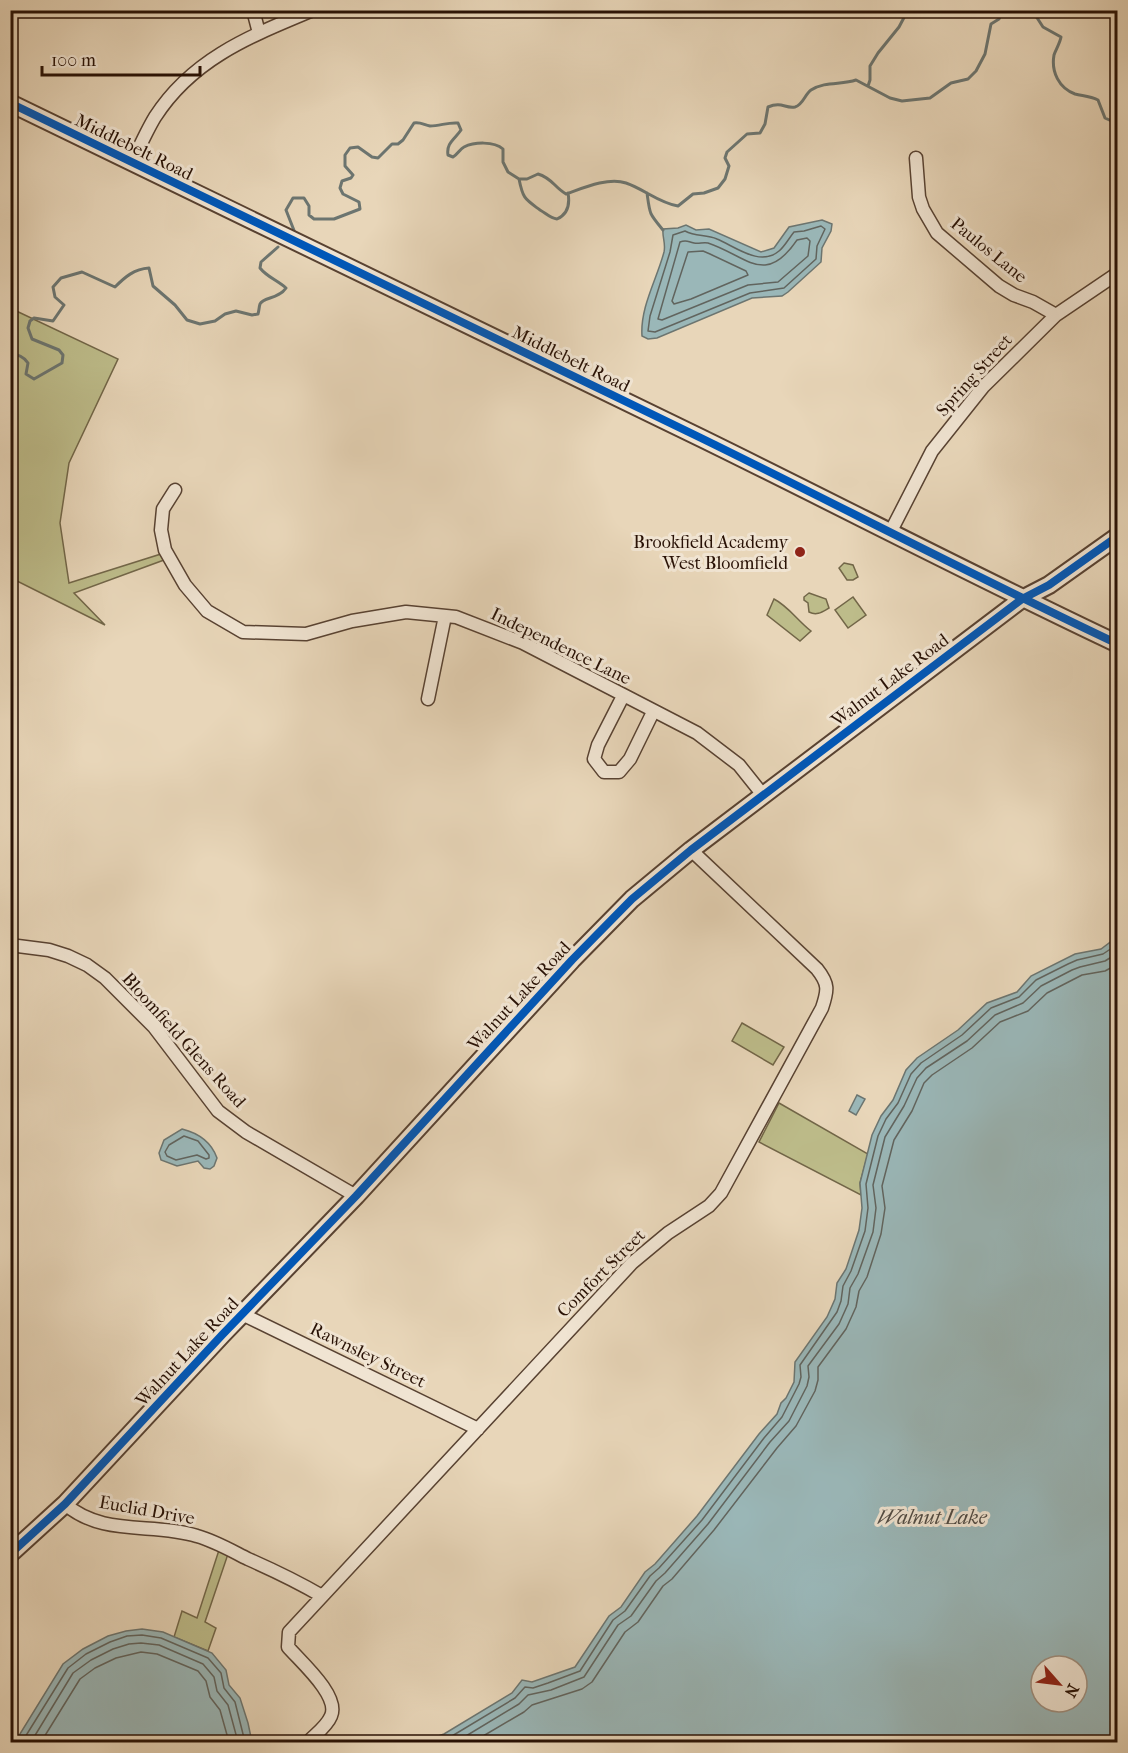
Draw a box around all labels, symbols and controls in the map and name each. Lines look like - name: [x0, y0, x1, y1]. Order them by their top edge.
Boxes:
- scale bar: [42, 39, 200, 77]
- text: 100 m: [51, 50, 96, 71]
- street label: Middlebelt Road: [71, 110, 196, 185]
- street label: Paulos Lane: [946, 213, 1031, 288]
- street label: Middlebelt Road: [508, 322, 633, 397]
- street label: Spring Street: [932, 329, 1017, 421]
- place label: Brookfield Academy West Bloomfield: [633, 532, 789, 574]
- marker: Brookfield Academy West Bloomfield: [793, 545, 807, 559]
- street label: Independence Lane: [487, 603, 634, 690]
- street label: Walnut Lake Road: [827, 629, 953, 732]
- street label: Walnut Lake Road: [463, 937, 575, 1056]
- street label: Bloomfield Glens Road: [117, 968, 250, 1112]
- street label: Comfort Street: [553, 1224, 650, 1322]
- street label: Walnut Lake Road: [131, 1293, 243, 1412]
- street label: Rawnsley Street: [306, 1318, 430, 1393]
- street label: Euclid Drive: [97, 1492, 196, 1529]
- water label: Walnut Lake: [877, 1506, 988, 1529]
- north arrow: [1029, 1654, 1089, 1714]
- text: N: [1060, 1681, 1083, 1701]

